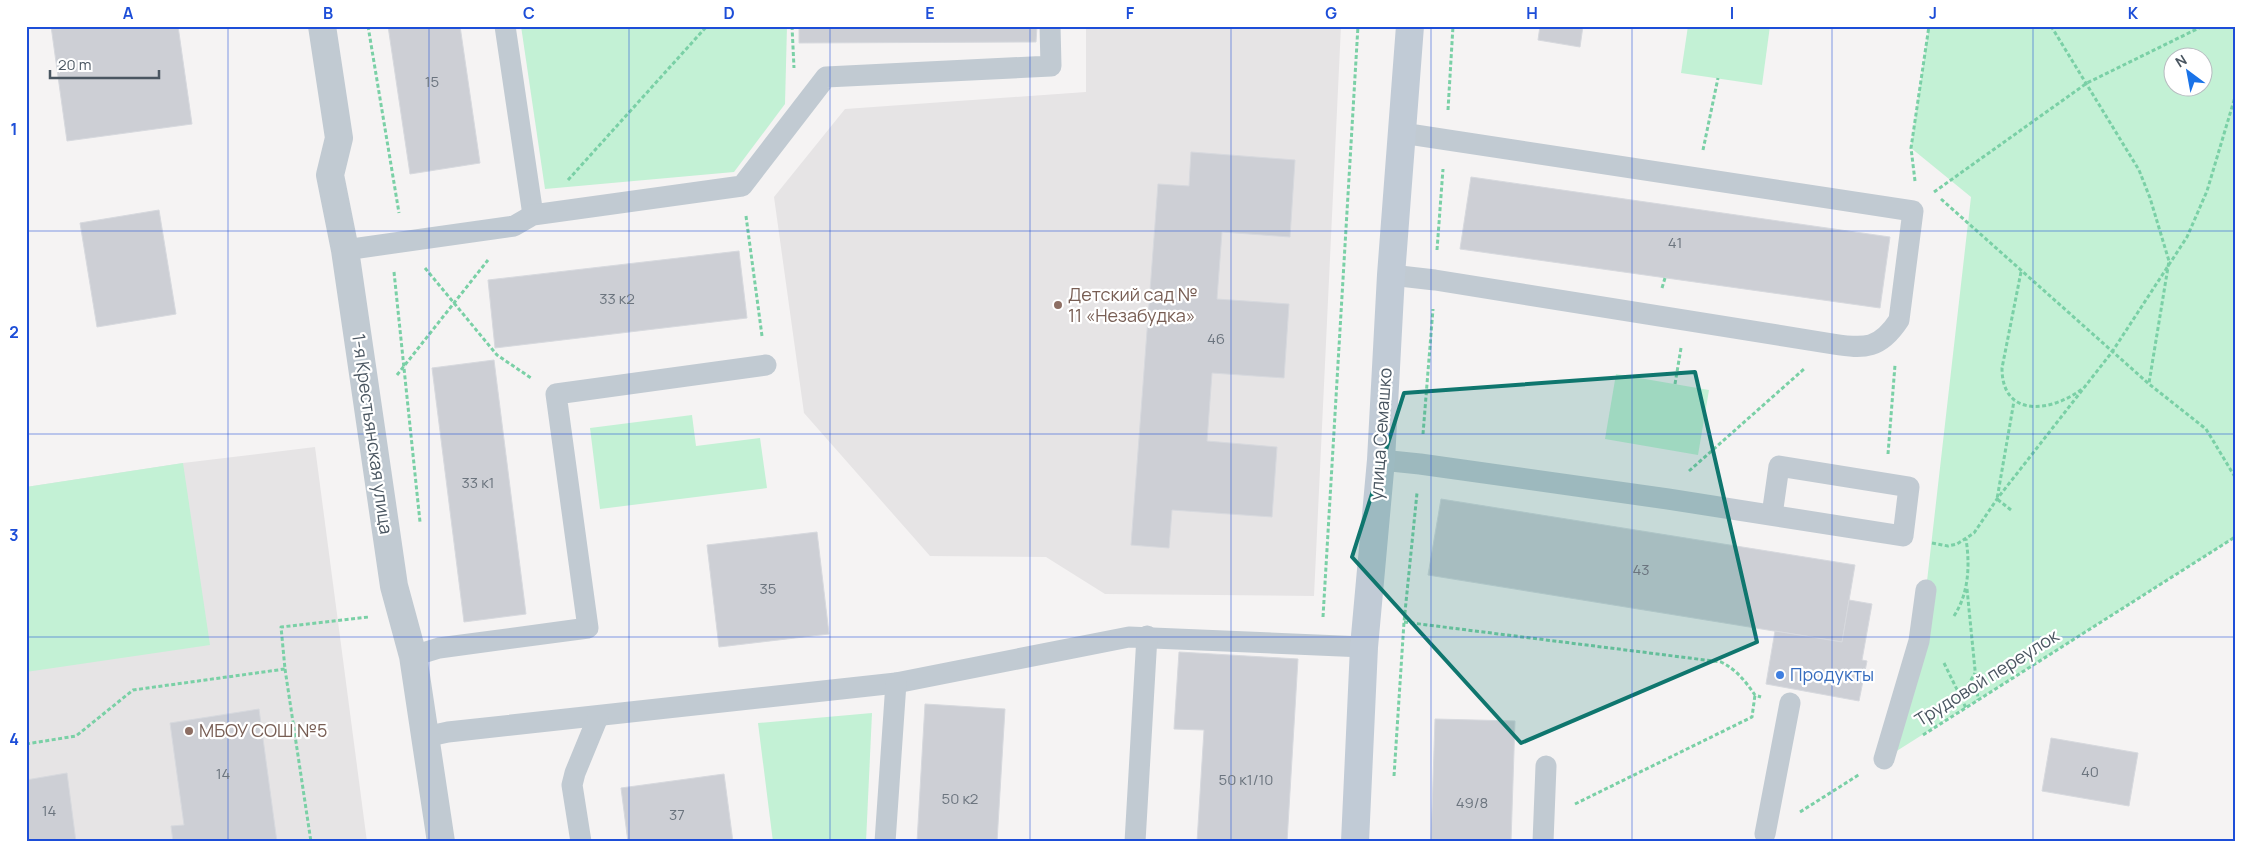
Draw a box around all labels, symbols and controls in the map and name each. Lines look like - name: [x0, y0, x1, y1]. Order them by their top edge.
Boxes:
- text: A: [123, 2, 134, 24]
- text: B: [323, 2, 333, 24]
- text: C: [523, 2, 535, 24]
- text: D: [723, 2, 735, 24]
- text: E: [925, 2, 935, 24]
- text: F: [1126, 2, 1135, 24]
- text: G: [1325, 2, 1337, 24]
- text: H: [1526, 2, 1538, 24]
- text: I: [1730, 2, 1734, 24]
- text: J: [1929, 2, 1937, 24]
- text: K: [2128, 2, 2139, 24]
- scale bar: [50, 48, 159, 80]
- north arrow: [2164, 48, 2214, 98]
- text: N: [2172, 50, 2190, 71]
- text: 20 m: [58, 54, 91, 75]
- house number: 15: [425, 71, 439, 92]
- text: 1: [10, 118, 18, 140]
- house number: 41: [1668, 232, 1682, 253]
- place label: Детский сад № 11 «Незабудка»: [1068, 282, 1198, 327]
- house number: 33 к2: [599, 288, 635, 309]
- marker: Детский сад № 11 «Незабудка»: [1052, 299, 1064, 311]
- text: 2: [9, 321, 19, 343]
- house number: 46: [1207, 328, 1225, 349]
- street label: 1-я Крестьянская улица: [347, 332, 399, 536]
- street label: улица Семашко: [1363, 367, 1397, 501]
- house number: 33 к1: [462, 472, 494, 493]
- text: 3: [9, 524, 19, 546]
- house number: 43: [1632, 559, 1650, 580]
- house number: 35: [760, 578, 776, 599]
- street label: Трудовой переулок: [1910, 623, 2064, 731]
- place label: Продукты: [1790, 662, 1874, 686]
- marker: Продукты: [1774, 669, 1786, 681]
- place label: МБОУ СОШ №5: [199, 718, 327, 742]
- marker: МБОУ СОШ №5: [183, 725, 195, 737]
- text: 4: [9, 728, 19, 750]
- house number: 40: [2081, 761, 2099, 782]
- house number: 14: [216, 763, 230, 784]
- house number: 50 к1/10: [1219, 769, 1273, 790]
- house number: 50 к2: [942, 788, 978, 809]
- house number: 49/8: [1456, 792, 1488, 813]
- house number: 14: [42, 800, 56, 821]
- house number: 37: [669, 804, 685, 825]

